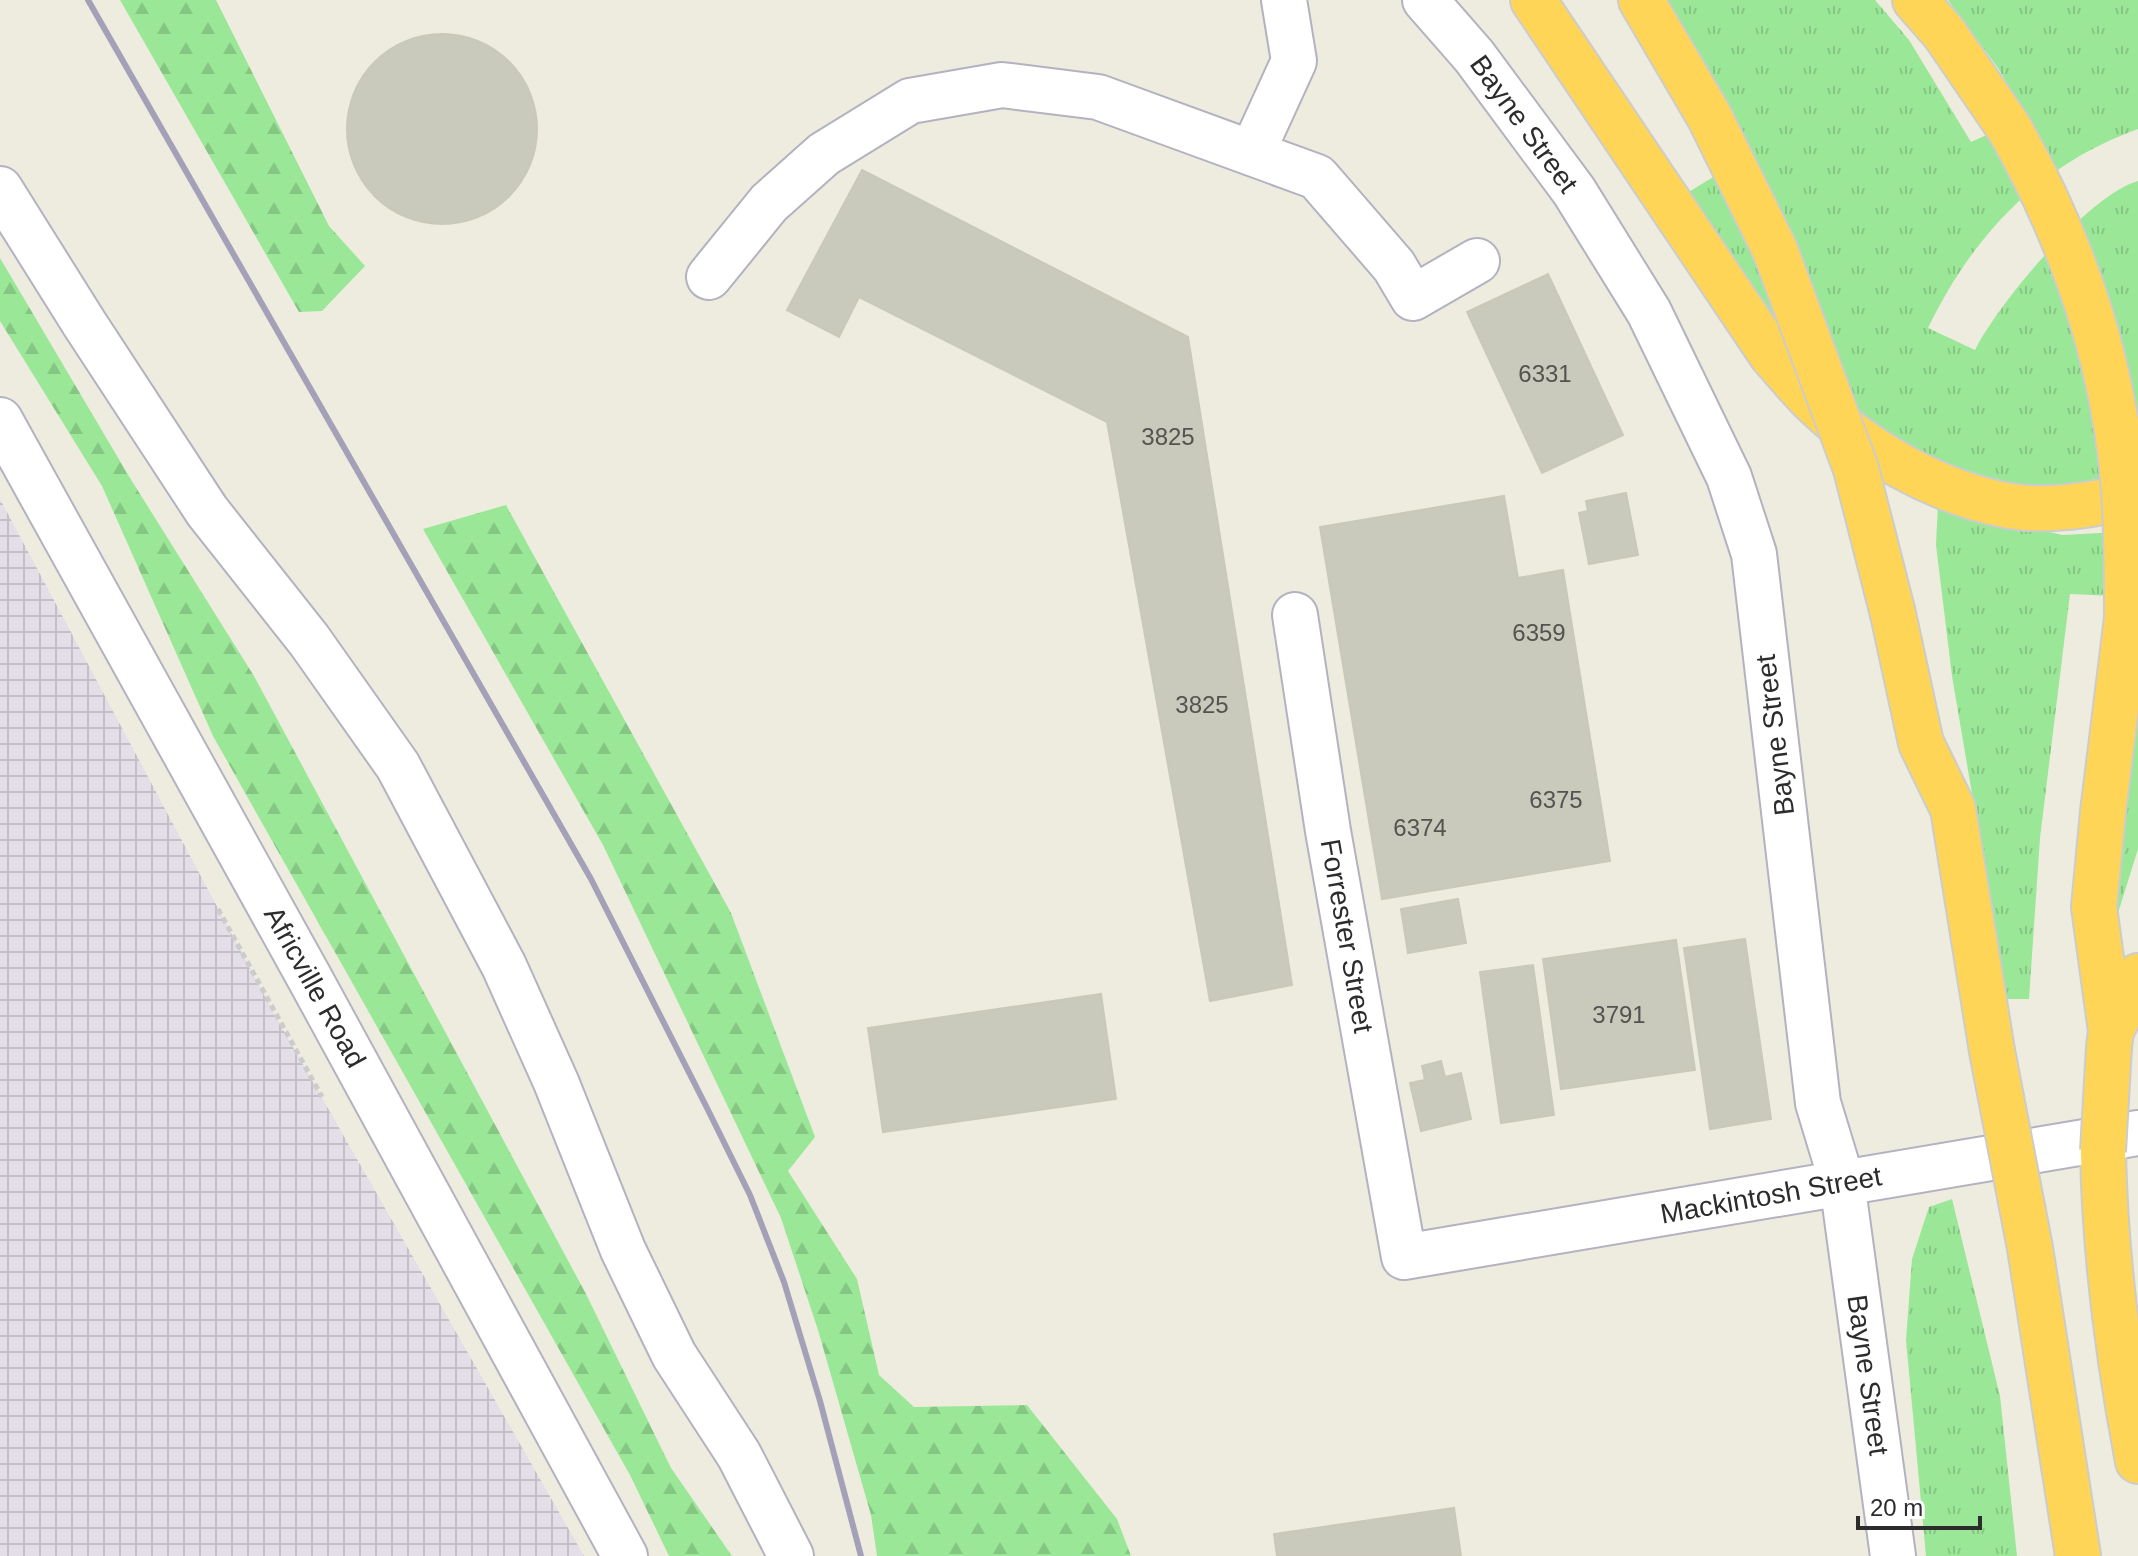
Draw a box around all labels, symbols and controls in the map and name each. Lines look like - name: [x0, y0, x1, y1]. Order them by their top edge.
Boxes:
- street label: Bayne Street: [1464, 49, 1584, 199]
- house number: 6331: [1518, 360, 1572, 387]
- house number: 3825: [1141, 423, 1195, 450]
- house number: 6359: [1512, 619, 1566, 646]
- street label: Bayne Street: [1750, 653, 1800, 817]
- house number: 3825: [1175, 691, 1229, 718]
- house number: 6375: [1529, 786, 1583, 813]
- house number: 6374: [1393, 814, 1447, 841]
- street label: Forrester Street: [1315, 837, 1379, 1035]
- street label: Africville Road: [258, 901, 372, 1073]
- house number: 3791: [1592, 1001, 1646, 1028]
- street label: Mackintosh Street: [1658, 1160, 1884, 1230]
- street label: Bayne Street: [1841, 1293, 1895, 1458]
- scale bar: [1858, 1480, 1980, 1530]
- text: 20 m: [1870, 1494, 1923, 1521]

